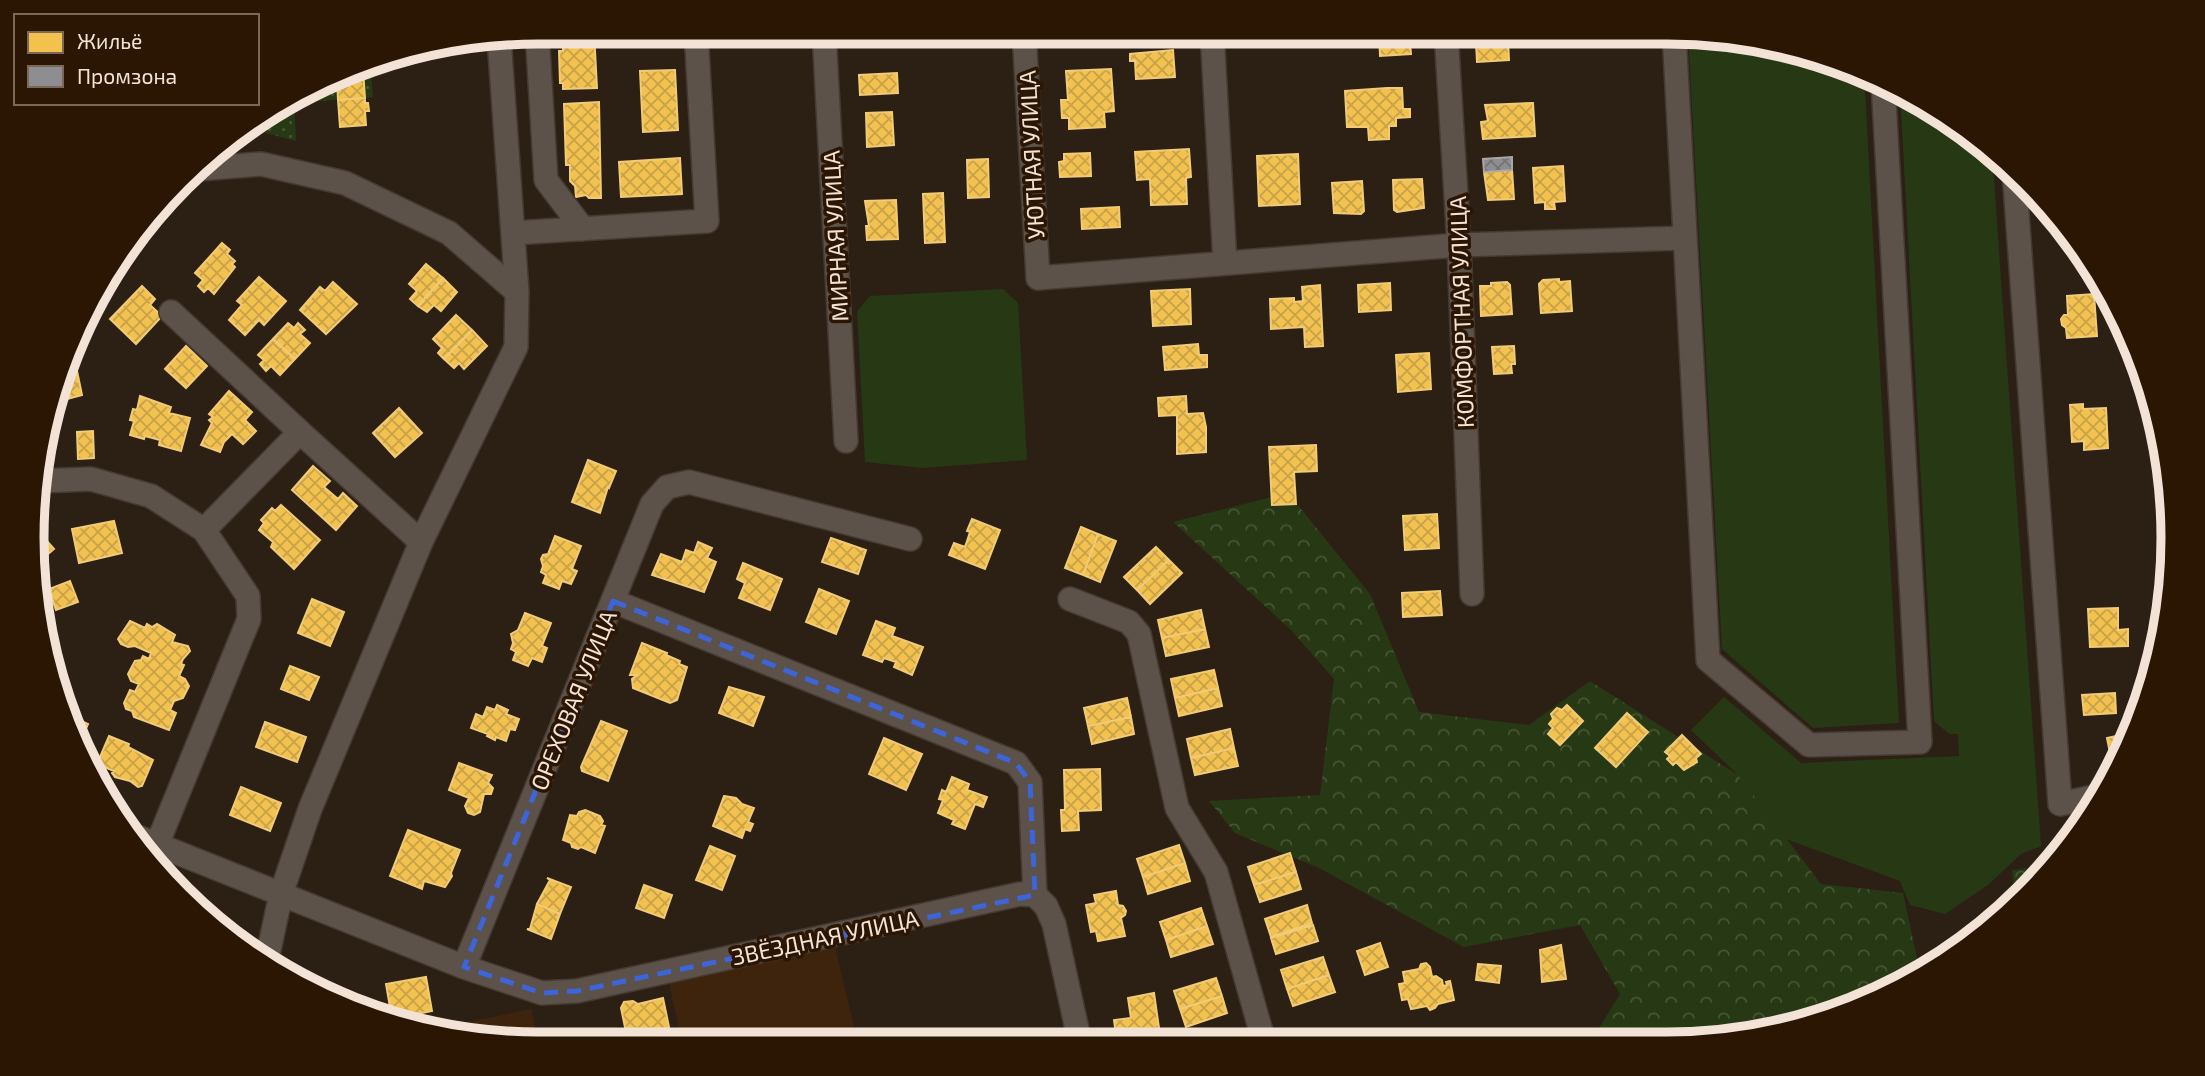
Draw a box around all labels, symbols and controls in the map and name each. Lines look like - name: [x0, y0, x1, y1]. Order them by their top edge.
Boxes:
- legend: [14, 14, 259, 105]
- text: Жильё: [77, 28, 142, 53]
- text: Промзона: [77, 63, 177, 88]
- street label: УЮТНАЯ УЛИЦА: [1013, 69, 1049, 240]
- street label: МИРНАЯ УЛИЦА: [816, 149, 853, 322]
- street label: КОМФОРТНАЯ УЛИЦА: [1443, 195, 1479, 429]
- street label: ОРЕХОВАЯ УЛИЦА: [524, 605, 622, 794]
- street label: ЗВЁЗДНАЯ УЛИЦА: [729, 903, 922, 970]

